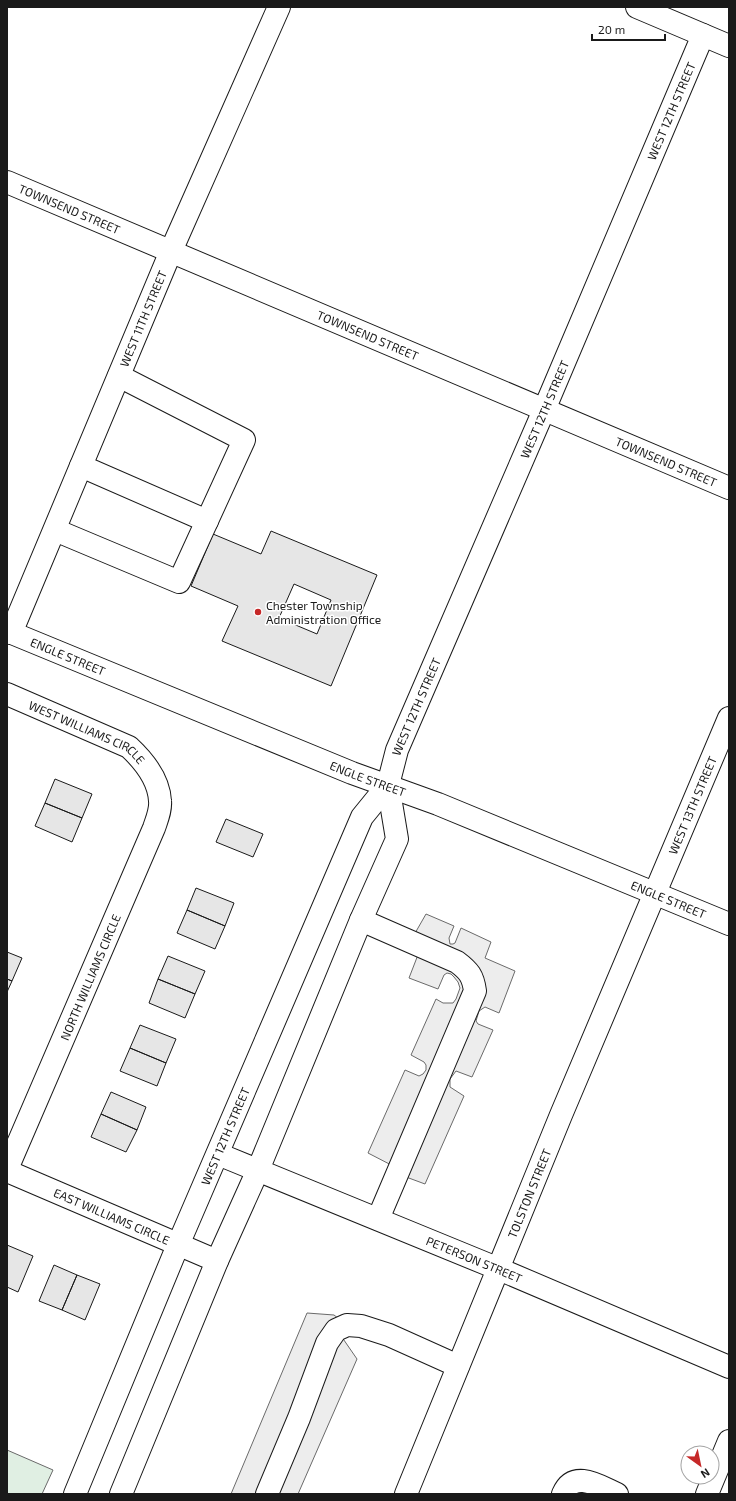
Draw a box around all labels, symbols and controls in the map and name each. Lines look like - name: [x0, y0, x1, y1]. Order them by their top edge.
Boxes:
- scale bar: [592, 16, 665, 42]
- text: 20 m: [598, 22, 625, 36]
- street label: WEST 12TH STREET: [644, 60, 698, 162]
- street label: TOWNSEND STREET: [17, 181, 122, 236]
- street label: WEST 11TH STREET: [116, 268, 169, 369]
- street label: TOWNSEND STREET: [315, 307, 421, 363]
- street label: WEST 12TH STREET: [517, 358, 571, 460]
- street label: TOWNSEND STREET: [613, 434, 719, 489]
- place label: Chester Township Administration Office: [266, 598, 381, 626]
- marker: Chester Township Administration Office: [253, 607, 263, 617]
- street label: ENGLE STREET: [28, 634, 108, 678]
- street label: WEST 12TH STREET: [388, 656, 443, 758]
- street label: WEST WILLIAMS CIRCLE: [27, 697, 148, 767]
- street label: WEST 13TH STREET: [665, 754, 719, 856]
- street label: ENGLE STREET: [328, 758, 408, 799]
- street label: ENGLE STREET: [629, 877, 708, 921]
- street label: NORTH WILLIAMS CIRCLE: [57, 912, 123, 1042]
- street label: WEST 12TH STREET: [198, 1085, 252, 1187]
- street label: TOLSTON STREET: [505, 1146, 554, 1240]
- street label: EAST WILLIAMS CIRCLE: [52, 1185, 172, 1247]
- street label: PETERSON STREET: [424, 1233, 524, 1285]
- north arrow: [680, 1445, 720, 1485]
- text: N: [699, 1466, 713, 1481]

